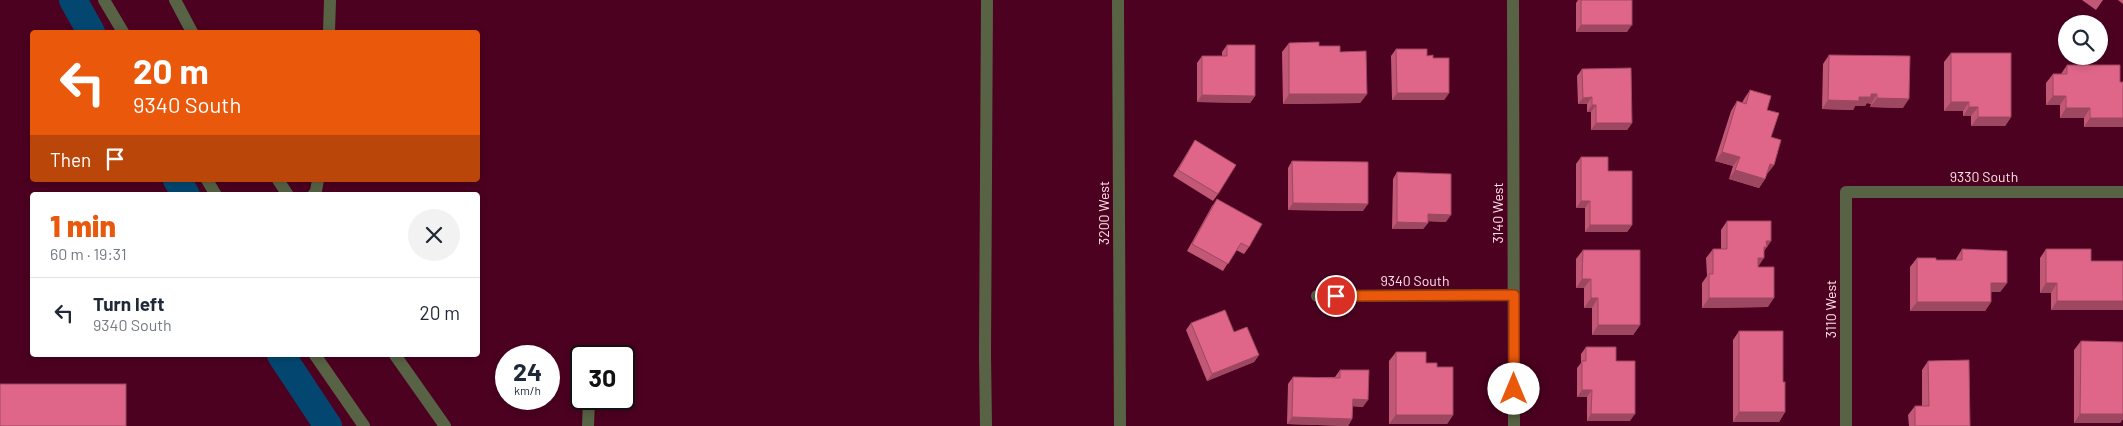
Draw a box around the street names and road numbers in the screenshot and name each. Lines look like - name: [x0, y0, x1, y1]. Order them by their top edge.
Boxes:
- street label: 9330 South: [1950, 168, 2018, 185]
- street label: 3200 West: [1095, 181, 1112, 245]
- street label: 3140 West: [1489, 182, 1506, 244]
- street label: 9340 South: [1381, 272, 1449, 289]
- street label: 3110 West: [1822, 280, 1839, 338]

